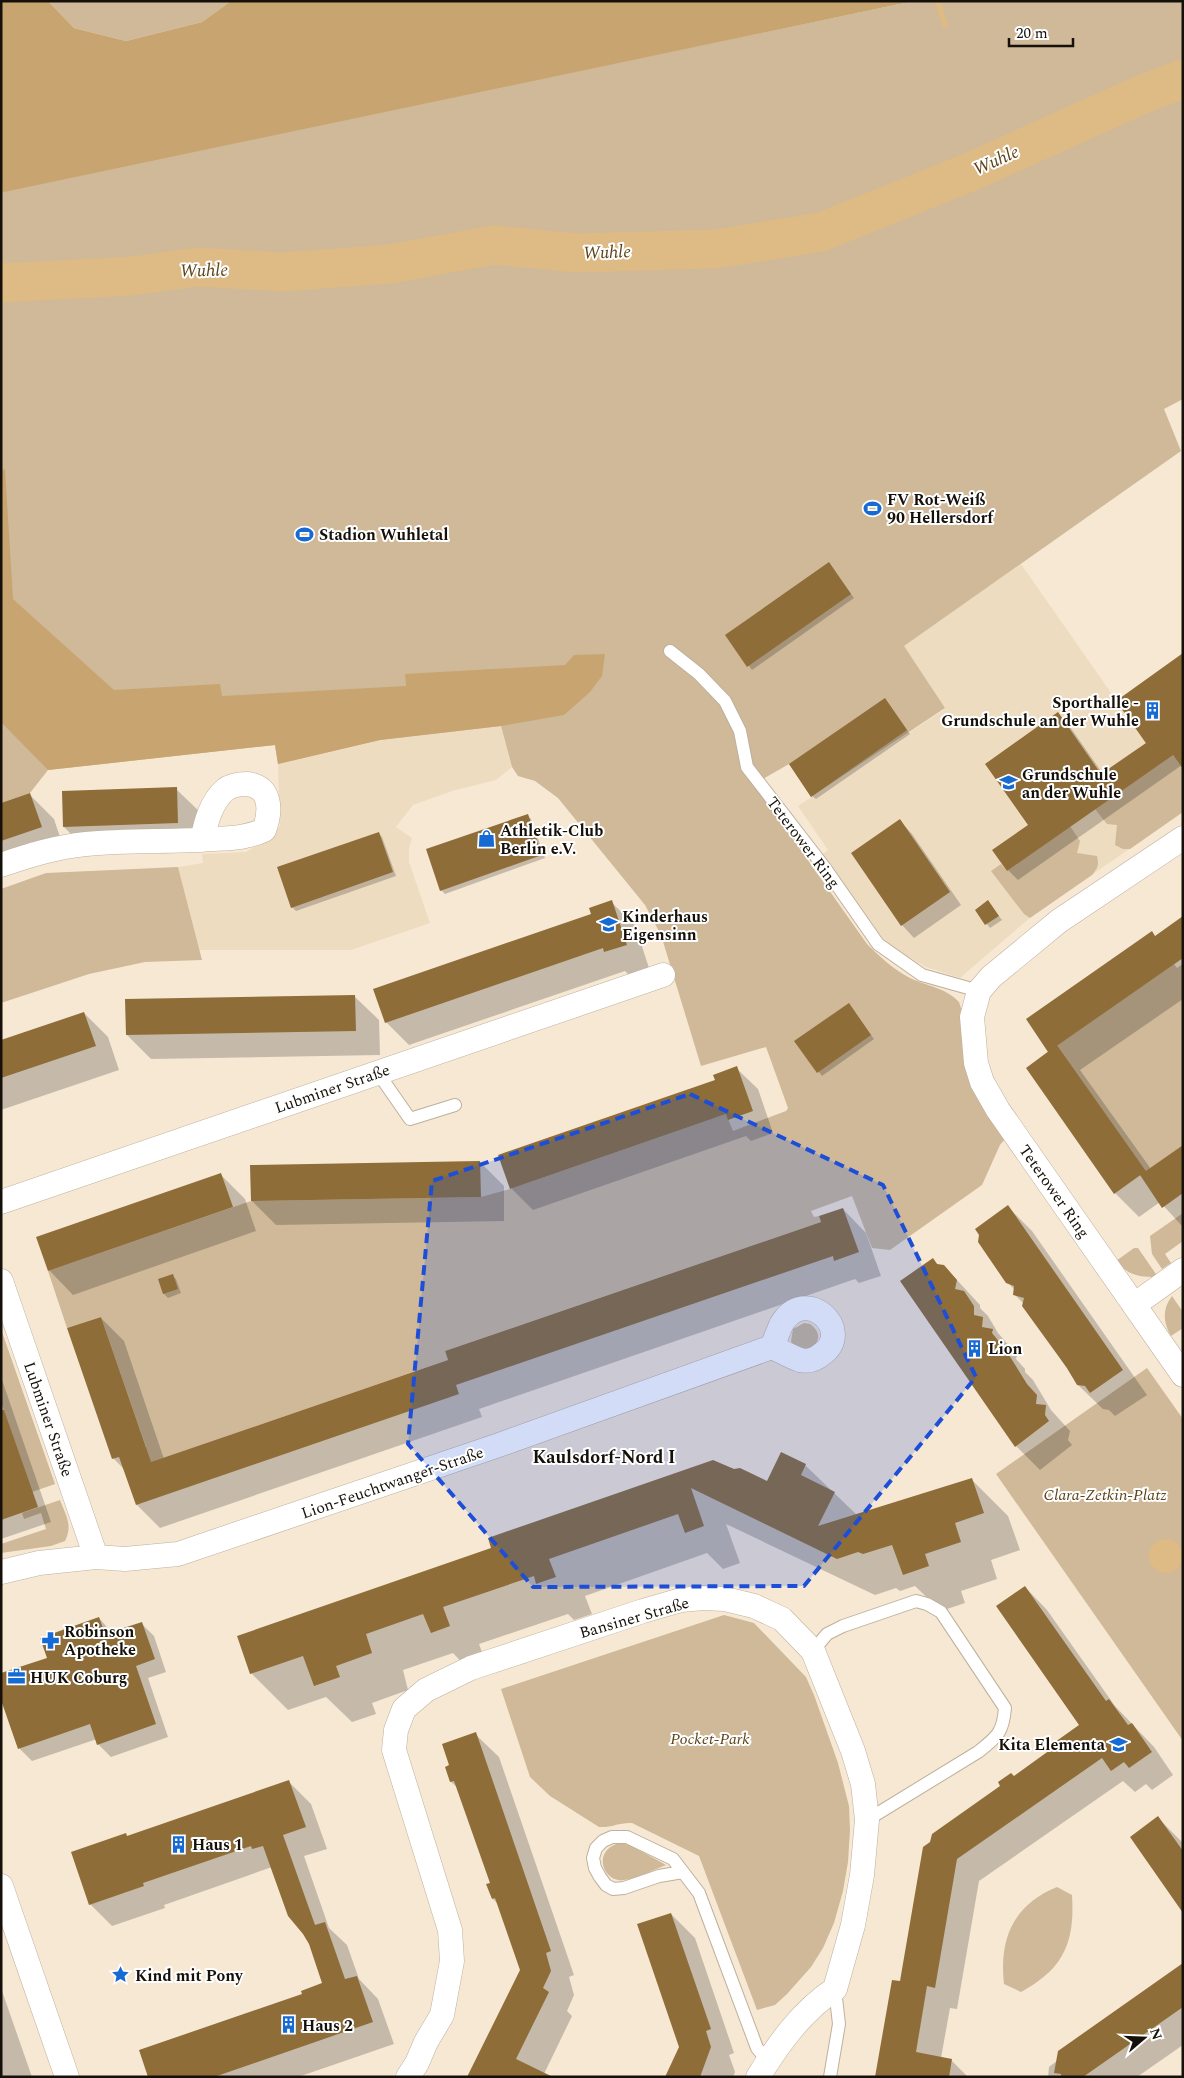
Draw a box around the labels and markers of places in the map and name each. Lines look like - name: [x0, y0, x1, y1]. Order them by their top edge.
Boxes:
- place label: FV Rot-Weiß 90 Hellersdorf: [887, 488, 994, 530]
- sports icon: FV Rot-Weiß 90 Hellersdorf: [863, 498, 883, 518]
- place label: Stadion Wuhletal: [319, 523, 449, 547]
- sports icon: Stadion Wuhletal: [295, 524, 315, 544]
- place label: Sporthalle - Grundschule an der Wuhle: [941, 691, 1139, 733]
- building icon: Sporthalle - Grundschule an der Wuhle: [1143, 701, 1163, 721]
- place label: Grundschule an der Wuhle: [1022, 763, 1121, 805]
- school or university icon: Grundschule an der Wuhle: [998, 773, 1018, 793]
- place label: Athletik-Club Berlin e.V.: [500, 819, 603, 861]
- shop icon: Athletik-Club Berlin e.V.: [476, 829, 496, 849]
- place label: Kinderhaus Eigensinn: [622, 905, 708, 947]
- school or university icon: Kinderhaus Eigensinn: [598, 915, 618, 935]
- place label: Lion: [988, 1337, 1022, 1361]
- building icon: Lion: [964, 1338, 984, 1358]
- place label: Robinson Apotheke: [64, 1620, 136, 1662]
- pharmacy icon: Robinson Apotheke: [40, 1630, 60, 1650]
- place label: HUK Coburg: [30, 1666, 127, 1690]
- office icon: HUK Coburg: [6, 1667, 26, 1687]
- place label: Kita Elementa: [998, 1733, 1106, 1757]
- school or university icon: Kita Elementa: [1109, 1734, 1129, 1754]
- place label: Haus 1: [192, 1833, 243, 1857]
- building icon: Haus 1: [168, 1834, 188, 1854]
- place label: Kind mit Pony: [135, 1964, 244, 1988]
- place icon: Kind mit Pony: [111, 1965, 131, 1985]
- place label: Haus 2: [302, 2014, 353, 2038]
- building icon: Haus 2: [278, 2015, 298, 2035]

